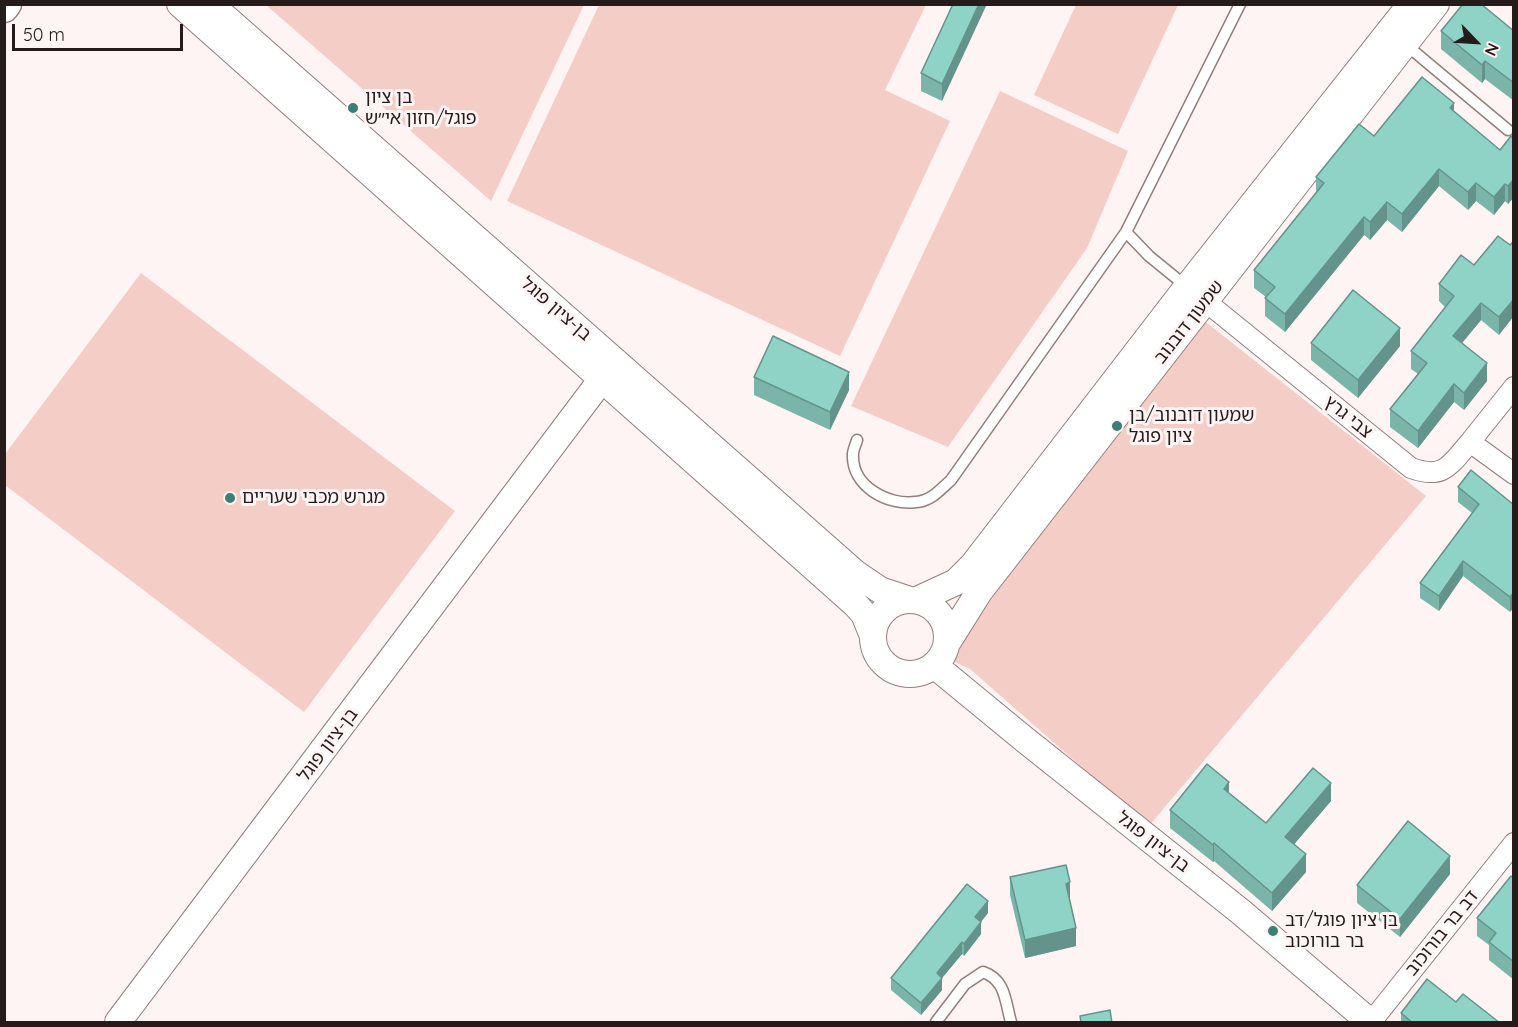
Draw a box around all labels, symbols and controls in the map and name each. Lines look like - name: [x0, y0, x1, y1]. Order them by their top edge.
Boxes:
- scale bar: [15, 12, 186, 50]
- north arrow: [1446, 12, 1506, 72]
- text: 50 m: [23, 23, 65, 46]
- text: N: [1481, 40, 1504, 59]
- place label: בן ציון פוגל/חזון אי״ש: [365, 87, 477, 130]
- marker: בן ציון פוגל/חזון אי״ש: [346, 101, 360, 115]
- street label: בן-ציון פוגל: [516, 272, 596, 346]
- street label: שמעון דובנוב: [1150, 276, 1228, 368]
- street label: צבי גרץ: [1320, 391, 1376, 443]
- place label: שמעון דובנוב/בן ציון פוגל: [1129, 405, 1254, 448]
- marker: שמעון דובנוב/בן ציון פוגל: [1110, 419, 1124, 433]
- place label: מגרש מכבי שעריים: [242, 487, 385, 509]
- marker: מגרש מכבי שעריים: [223, 491, 237, 505]
- street label: בן-ציון פוגל: [293, 704, 363, 786]
- street label: בן-ציון פוגל: [1112, 807, 1194, 877]
- street label: דב בר בורוכוב: [1401, 886, 1483, 980]
- place label: בן ציון פוגל/דב בר בורוכוב: [1285, 910, 1398, 952]
- marker: בן ציון פוגל/דב בר בורוכוב: [1266, 924, 1280, 938]

